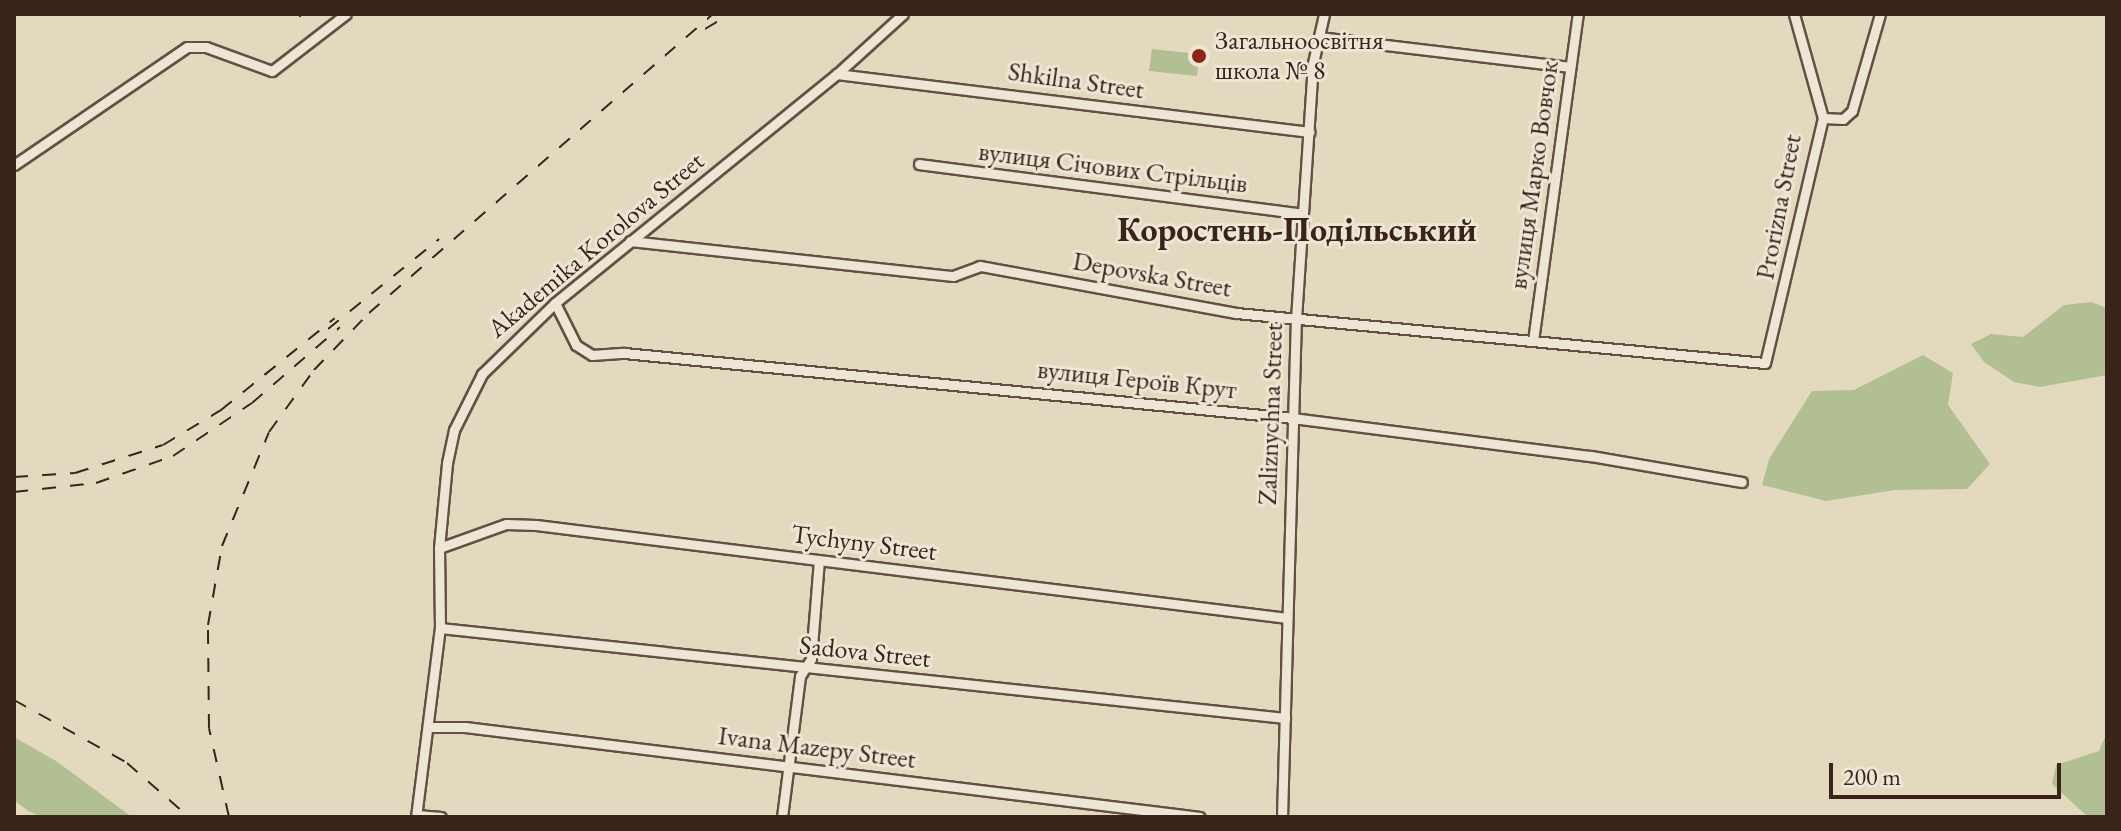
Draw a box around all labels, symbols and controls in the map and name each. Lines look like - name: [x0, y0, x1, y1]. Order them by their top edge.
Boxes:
- place label: Загальноосвітня школа № 8: [1215, 25, 1384, 86]
- marker: Загальноосвітня школа № 8: [1190, 47, 1208, 65]
- street label: Shkilna Street: [1006, 56, 1146, 106]
- street label: вулиця Марко Вовчок: [1503, 59, 1565, 291]
- street label: Prorizna Street: [1750, 132, 1808, 282]
- street label: вулиця Січових Стрільців: [977, 136, 1249, 200]
- street label: Akademika Korolova Street: [482, 146, 710, 344]
- district label: Коростень-Подільський: [1117, 210, 1477, 250]
- street label: Depovska Street: [1070, 246, 1234, 304]
- street label: Zaliznychna Street: [1252, 322, 1290, 506]
- street label: вулиця Героїв Крут: [1036, 354, 1238, 406]
- street label: Tychyny Street: [790, 519, 938, 567]
- street label: Sadova Street: [798, 630, 932, 674]
- street label: Ivana Mazepy Street: [716, 720, 918, 776]
- scale bar: [1833, 747, 2065, 797]
- text: 200 m: [1843, 761, 1901, 792]

